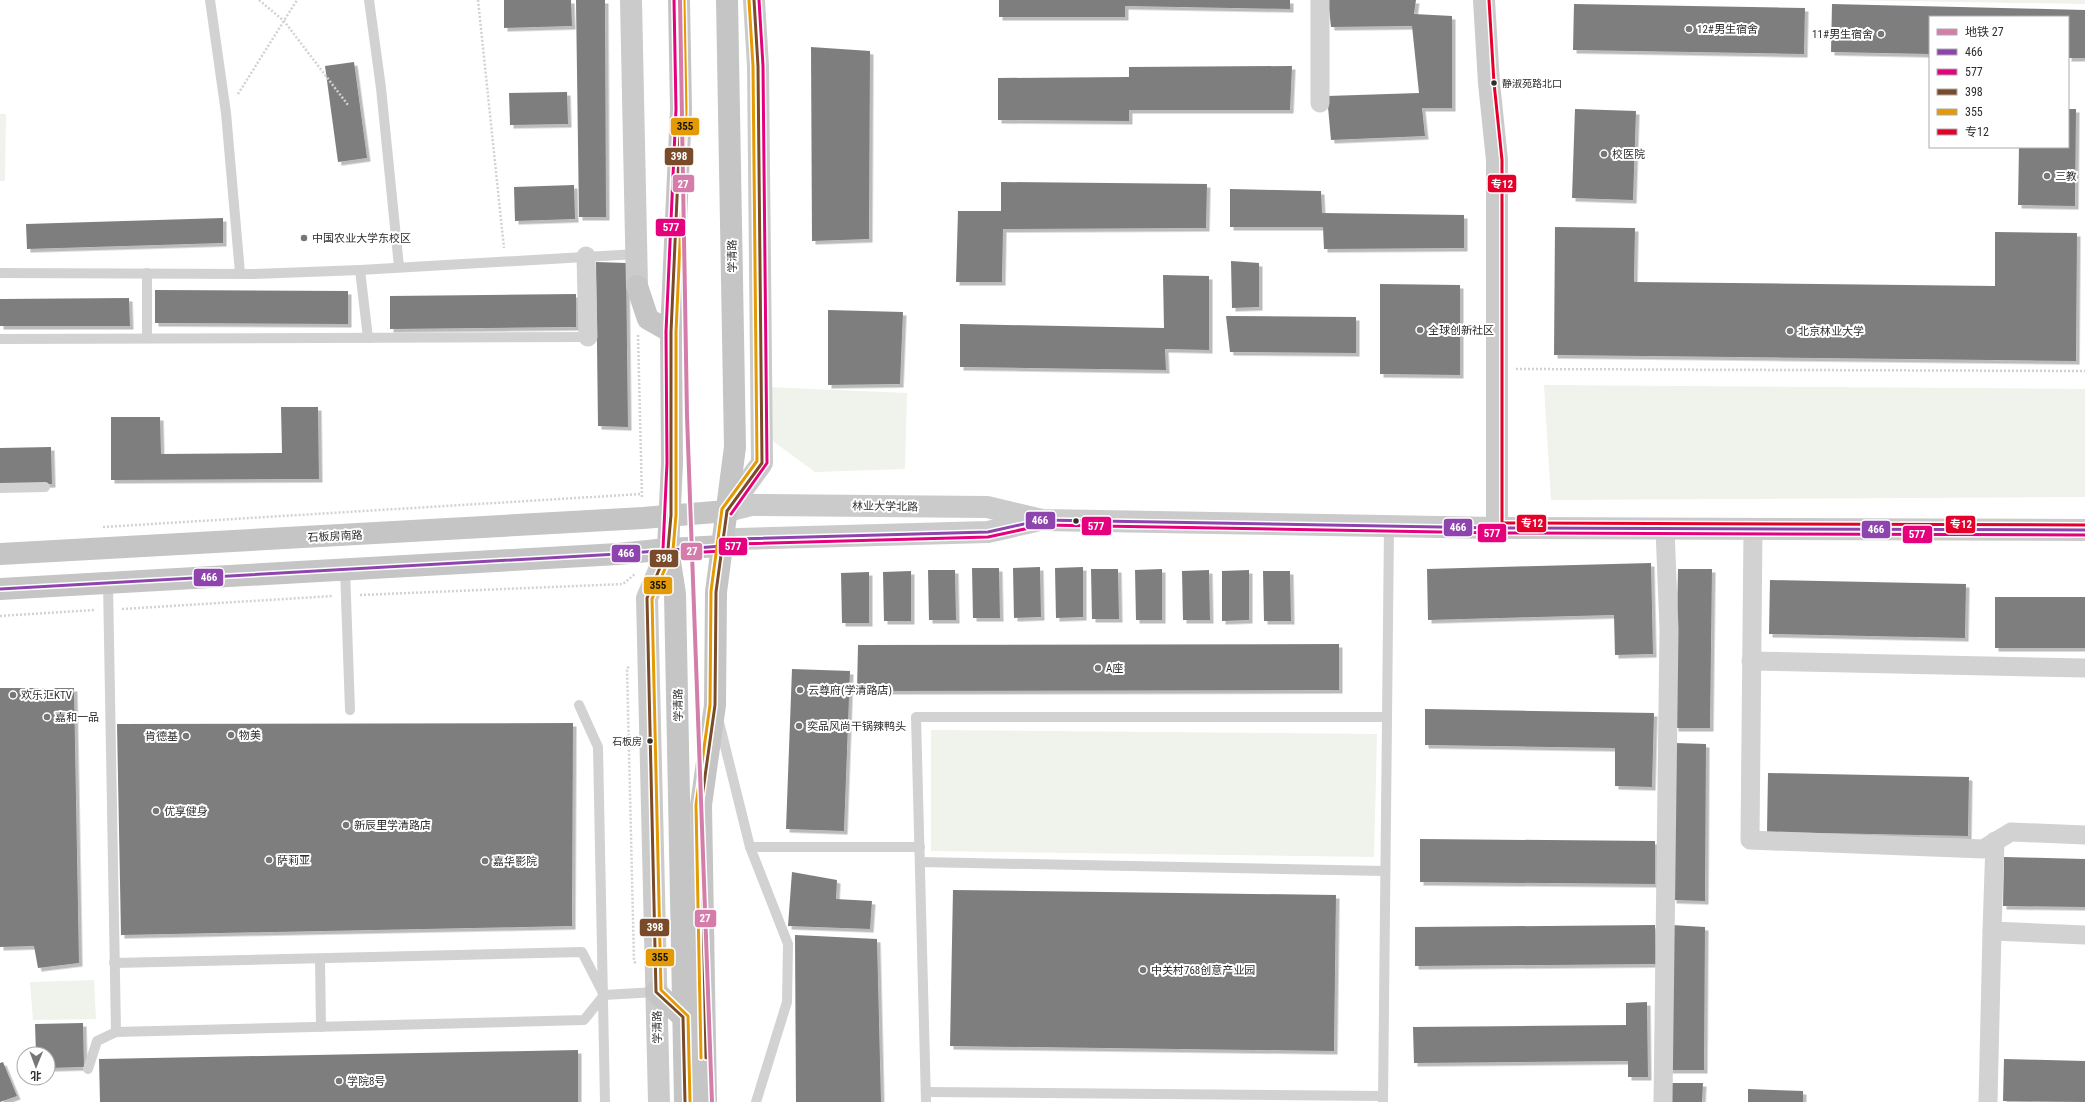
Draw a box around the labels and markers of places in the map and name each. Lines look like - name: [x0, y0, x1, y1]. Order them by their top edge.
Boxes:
- place label: 12#男生宿舍: [1697, 23, 1758, 36]
- marker: 12#男生宿舍: [1684, 24, 1694, 34]
- place label: 11#男生宿舍: [1812, 28, 1873, 41]
- marker: 11#男生宿舍: [1876, 29, 1886, 39]
- marker: 静淑苑路北口: [1489, 78, 1499, 88]
- place label: 静淑苑路北口: [1502, 78, 1562, 89]
- place label: 校医院: [1612, 148, 1645, 161]
- marker: 校医院: [1599, 149, 1609, 159]
- place label: 三教: [2055, 170, 2077, 183]
- marker: 三教: [2042, 171, 2052, 181]
- place label: 中国农业大学东校区: [312, 232, 411, 245]
- marker: 中国农业大学东校区: [299, 233, 309, 243]
- place label: 全球创新社区: [1428, 324, 1494, 337]
- marker: 全球创新社区: [1415, 325, 1425, 335]
- place label: 北京林业大学: [1798, 325, 1864, 338]
- marker: 北京林业大学: [1785, 326, 1795, 336]
- unlabelled marker: [1071, 516, 1081, 526]
- place label: A座: [1106, 662, 1123, 675]
- marker: A座: [1093, 663, 1103, 673]
- place label: 云尊府(学清路店): [808, 684, 892, 697]
- marker: 云尊府(学清路店): [795, 685, 805, 695]
- place label: 欢乐汇KTV: [21, 689, 72, 702]
- marker: 欢乐汇KTV: [8, 690, 18, 700]
- place label: 嘉和一品: [55, 711, 99, 724]
- marker: 嘉和一品: [42, 712, 52, 722]
- place label: 奕品风尚干锅辣鸭头: [807, 720, 906, 733]
- marker: 奕品风尚干锅辣鸭头: [794, 721, 804, 731]
- place label: 物美: [239, 729, 261, 742]
- place label: 肯德基: [145, 730, 178, 743]
- marker: 物美: [226, 730, 236, 740]
- marker: 肯德基: [181, 731, 191, 741]
- place label: 石板房: [612, 736, 642, 747]
- marker: 石板房: [645, 736, 655, 746]
- place label: 优享健身: [164, 805, 208, 818]
- marker: 优享健身: [151, 806, 161, 816]
- place label: 新辰里学清路店: [354, 819, 431, 832]
- marker: 新辰里学清路店: [341, 820, 351, 830]
- place label: 萨莉亚: [277, 854, 310, 867]
- marker: 萨莉亚: [264, 855, 274, 865]
- place label: 嘉华影院: [493, 855, 537, 868]
- marker: 嘉华影院: [480, 856, 490, 866]
- place label: 中关村768创意产业园: [1151, 964, 1255, 977]
- marker: 中关村768创意产业园: [1138, 965, 1148, 975]
- place label: 学院8号: [347, 1075, 385, 1088]
- marker: 学院8号: [334, 1076, 344, 1086]

